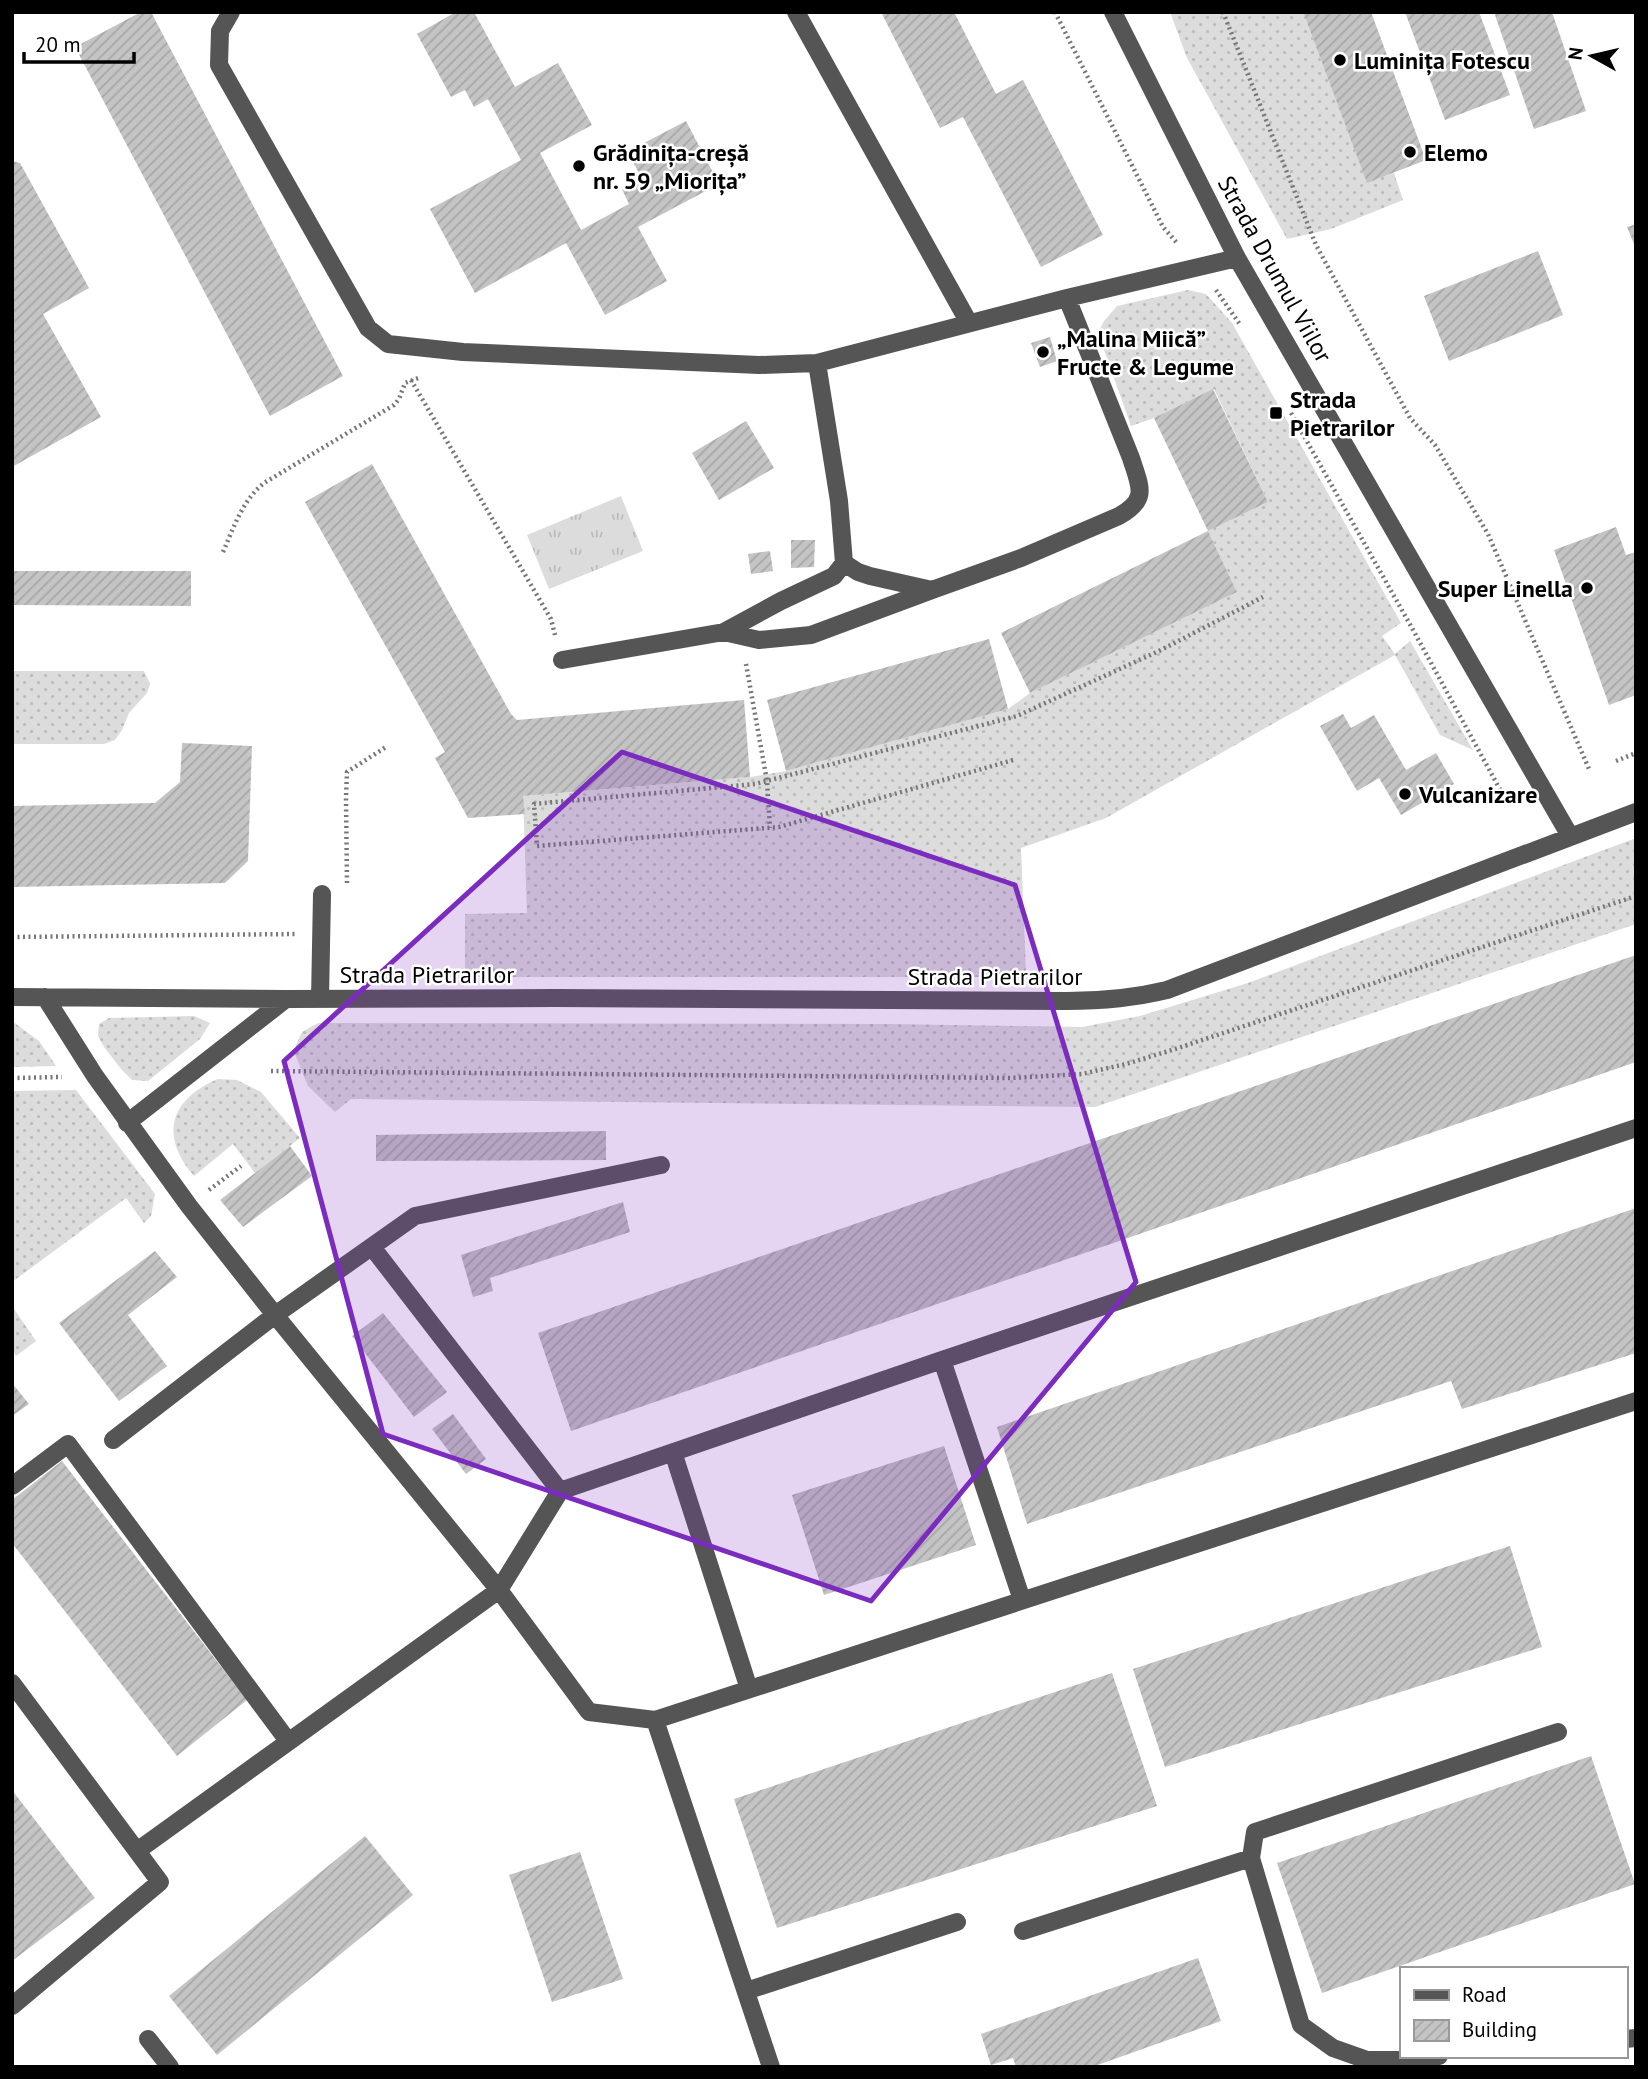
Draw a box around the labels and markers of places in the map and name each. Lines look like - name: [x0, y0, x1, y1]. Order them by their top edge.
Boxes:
- place label: Luminița Fotescu: [1354, 45, 1530, 76]
- marker: Luminița Fotescu: [1332, 52, 1348, 68]
- place label: Grădinița-creșă nr. 59 „Miorița”: [593, 137, 749, 196]
- place label: Elemo: [1424, 137, 1488, 168]
- marker: Elemo: [1402, 144, 1418, 160]
- marker: Grădinița-creșă nr. 59 „Miorița”: [571, 158, 587, 174]
- place label: „Malina Miică” Fructe & Legume: [1057, 323, 1234, 382]
- marker: „Malina Miică” Fructe & Legume: [1035, 344, 1051, 360]
- place label: Strada Pietrarilor: [1290, 384, 1395, 443]
- marker: Strada Pietrarilor: [1268, 405, 1284, 421]
- place label: Super Linella: [1438, 573, 1573, 604]
- marker: Super Linella: [1579, 580, 1595, 596]
- place label: Vulcanizare: [1418, 779, 1537, 810]
- marker: Vulcanizare: [1397, 786, 1413, 802]

